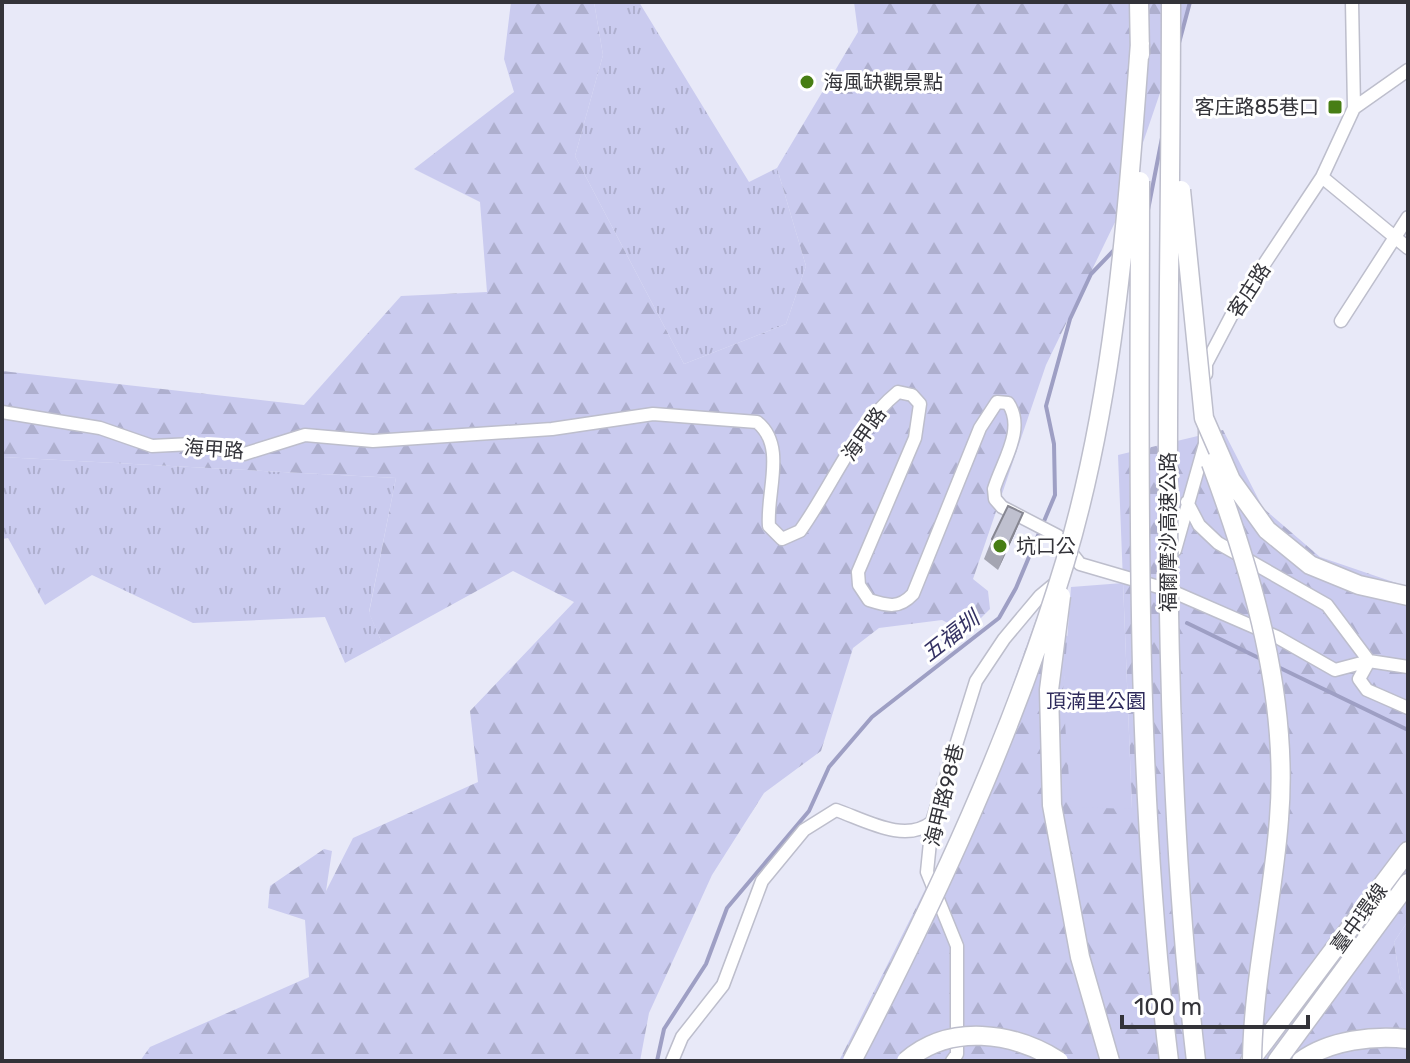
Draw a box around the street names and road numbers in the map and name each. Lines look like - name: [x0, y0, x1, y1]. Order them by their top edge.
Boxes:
- street label: 客庄路: [1223, 258, 1275, 322]
- street label: 海甲路: [837, 403, 891, 465]
- street label: 海甲路: [183, 435, 245, 463]
- street label: 福爾摩沙高速公路: [1156, 452, 1180, 612]
- street label: 海甲路98巷: [920, 741, 968, 849]
- street label: 臺中環線: [1326, 879, 1392, 957]

